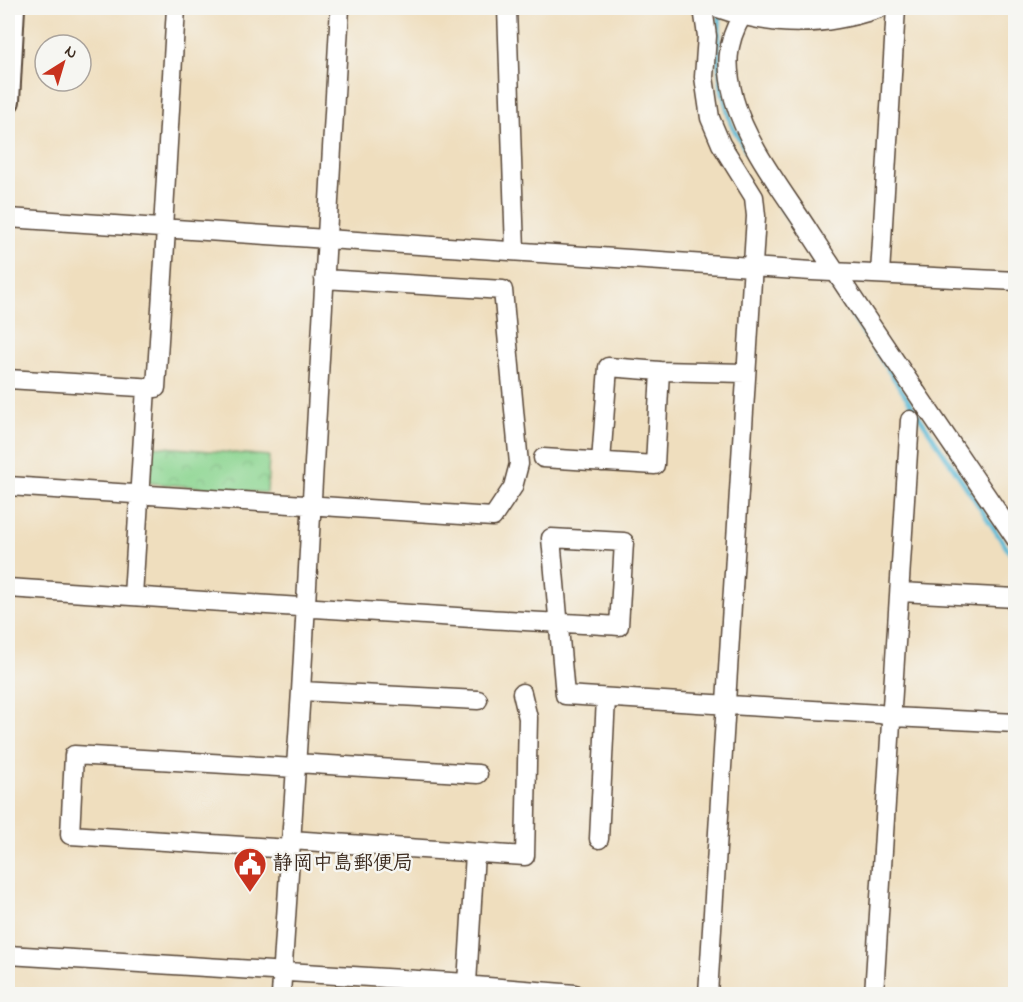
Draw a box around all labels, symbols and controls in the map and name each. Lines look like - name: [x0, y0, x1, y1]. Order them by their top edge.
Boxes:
- north arrow: [33, 33, 93, 93]
- text: N: [59, 40, 83, 66]
- public building icon: 静岡中島郵便局: [232, 846, 268, 893]
- place label: 静岡中島郵便局: [273, 850, 413, 879]

